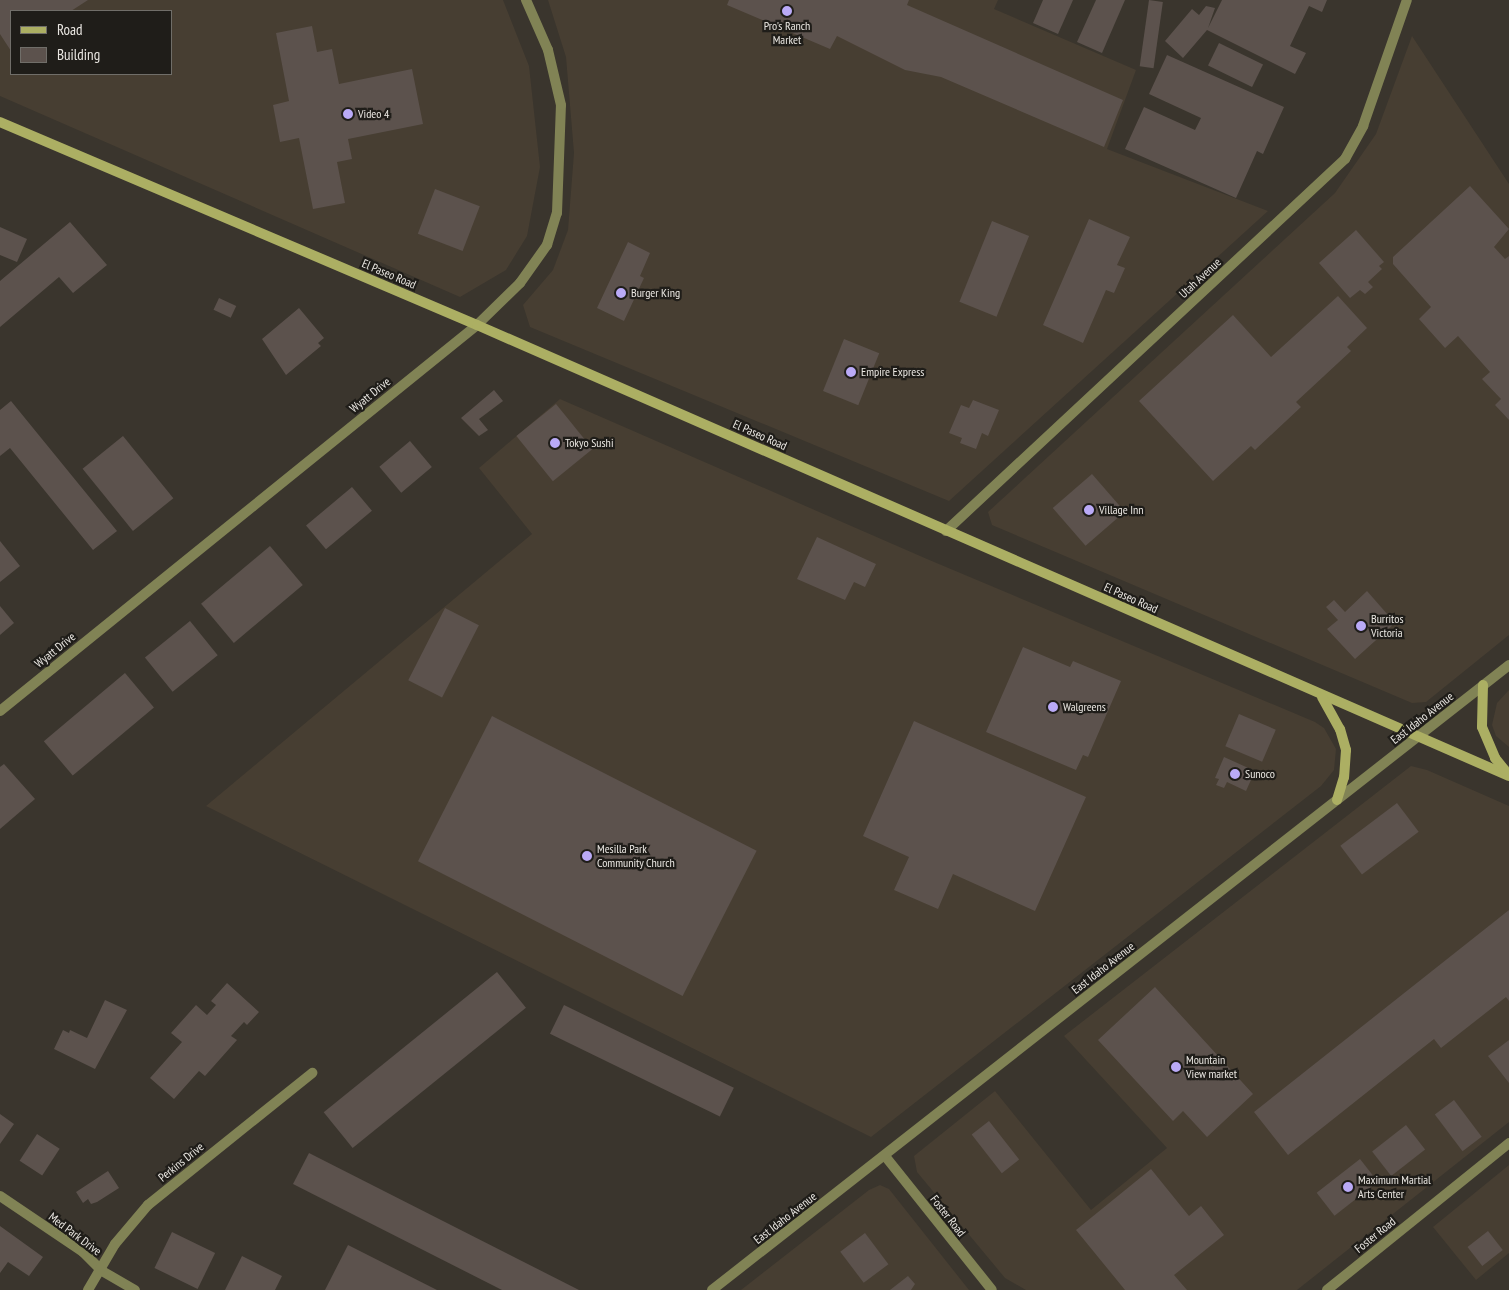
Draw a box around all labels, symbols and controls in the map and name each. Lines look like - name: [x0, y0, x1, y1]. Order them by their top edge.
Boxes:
- marker: Pro's Ranch Market: [781, 5, 793, 17]
- legend: [10, 10, 172, 75]
- place label: Pro's Ranch Market: [764, 19, 810, 47]
- text: Road: [57, 20, 83, 39]
- text: Building: [57, 45, 100, 64]
- place label: Video 4: [358, 107, 389, 121]
- marker: Video 4: [342, 108, 354, 120]
- street label: Utah Avenue: [1176, 255, 1224, 301]
- street label: El Paseo Road: [360, 256, 418, 292]
- place label: Burger King: [631, 286, 680, 300]
- marker: Burger King: [615, 287, 627, 299]
- place label: Empire Express: [861, 365, 924, 379]
- marker: Empire Express: [845, 366, 857, 378]
- street label: Wyatt Drive: [347, 374, 393, 416]
- street label: El Paseo Road: [731, 417, 789, 453]
- place label: Tokyo Sushi: [565, 436, 613, 450]
- marker: Tokyo Sushi: [549, 437, 561, 449]
- place label: Village Inn: [1099, 503, 1144, 517]
- marker: Village Inn: [1083, 504, 1095, 516]
- street label: El Paseo Road: [1102, 580, 1160, 616]
- place label: Burritos Victoria: [1371, 612, 1403, 640]
- marker: Burritos Victoria: [1355, 620, 1367, 632]
- street label: Wyatt Drive: [32, 629, 78, 671]
- street label: East Idaho Avenue: [1388, 689, 1456, 747]
- place label: Walgreens: [1063, 700, 1106, 714]
- marker: Walgreens: [1047, 701, 1059, 713]
- place label: Sunoco: [1245, 767, 1275, 781]
- marker: Sunoco: [1229, 768, 1241, 780]
- place label: Mesilla Park Community Church: [597, 842, 675, 870]
- marker: Mesilla Park Community Church: [581, 850, 593, 862]
- street label: East Idaho Avenue: [1069, 939, 1137, 997]
- place label: Mountain View market: [1186, 1053, 1237, 1081]
- marker: Mountain View market: [1170, 1061, 1182, 1073]
- street label: Perkins Drive: [155, 1139, 207, 1185]
- place label: Maximum Martial Arts Center: [1358, 1173, 1431, 1201]
- marker: Maximum Martial Arts Center: [1342, 1181, 1354, 1193]
- street label: East Idaho Avenue: [751, 1189, 819, 1247]
- street label: Foster Road: [927, 1192, 969, 1240]
- street label: Med Park Drive: [46, 1209, 104, 1259]
- street label: Foster Road: [1352, 1214, 1398, 1256]

